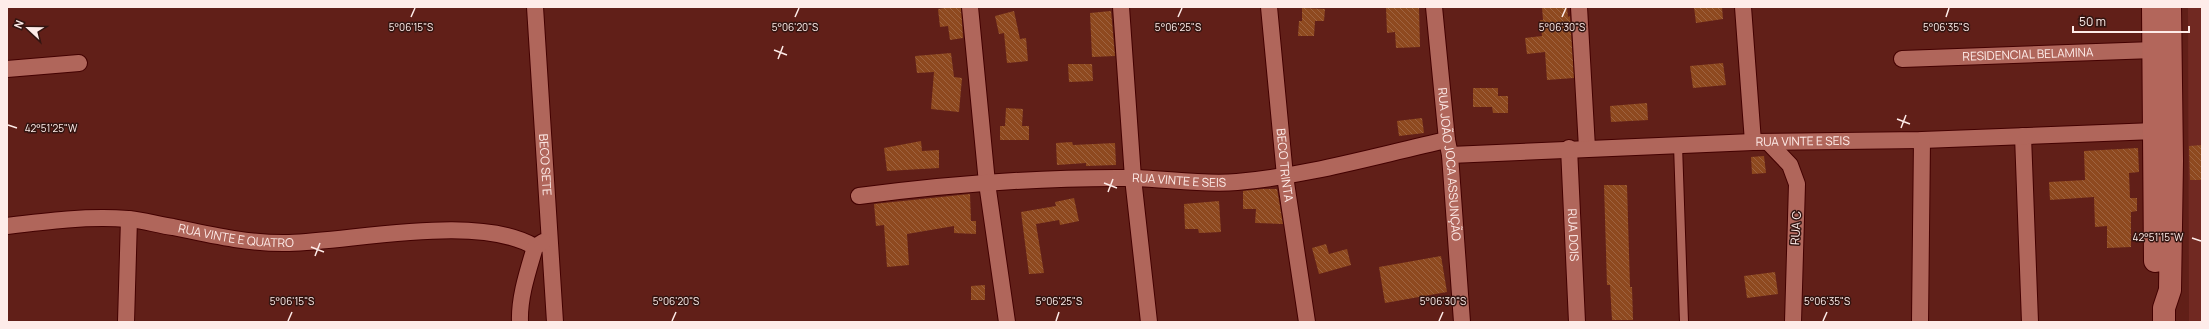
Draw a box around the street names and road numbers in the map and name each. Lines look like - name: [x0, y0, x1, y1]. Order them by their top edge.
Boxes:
- street label: RESIDENCIAL BELAMINA: [1962, 43, 2094, 65]
- street label: RUA JOÃO JOCA ASSUNÇÃO: [1434, 87, 1465, 242]
- street label: BECO TRINTA: [1273, 128, 1298, 203]
- street label: RUA VINTE E SEIS: [1756, 132, 1850, 150]
- street label: BECO SETE: [535, 133, 556, 196]
- street label: RUA VINTE E SEIS: [1132, 169, 1226, 191]
- street label: RUA DOIS: [1564, 208, 1583, 262]
- street label: RUA C: [1786, 210, 1805, 246]
- street label: RUA VINTE E QUATRO: [177, 219, 294, 251]

